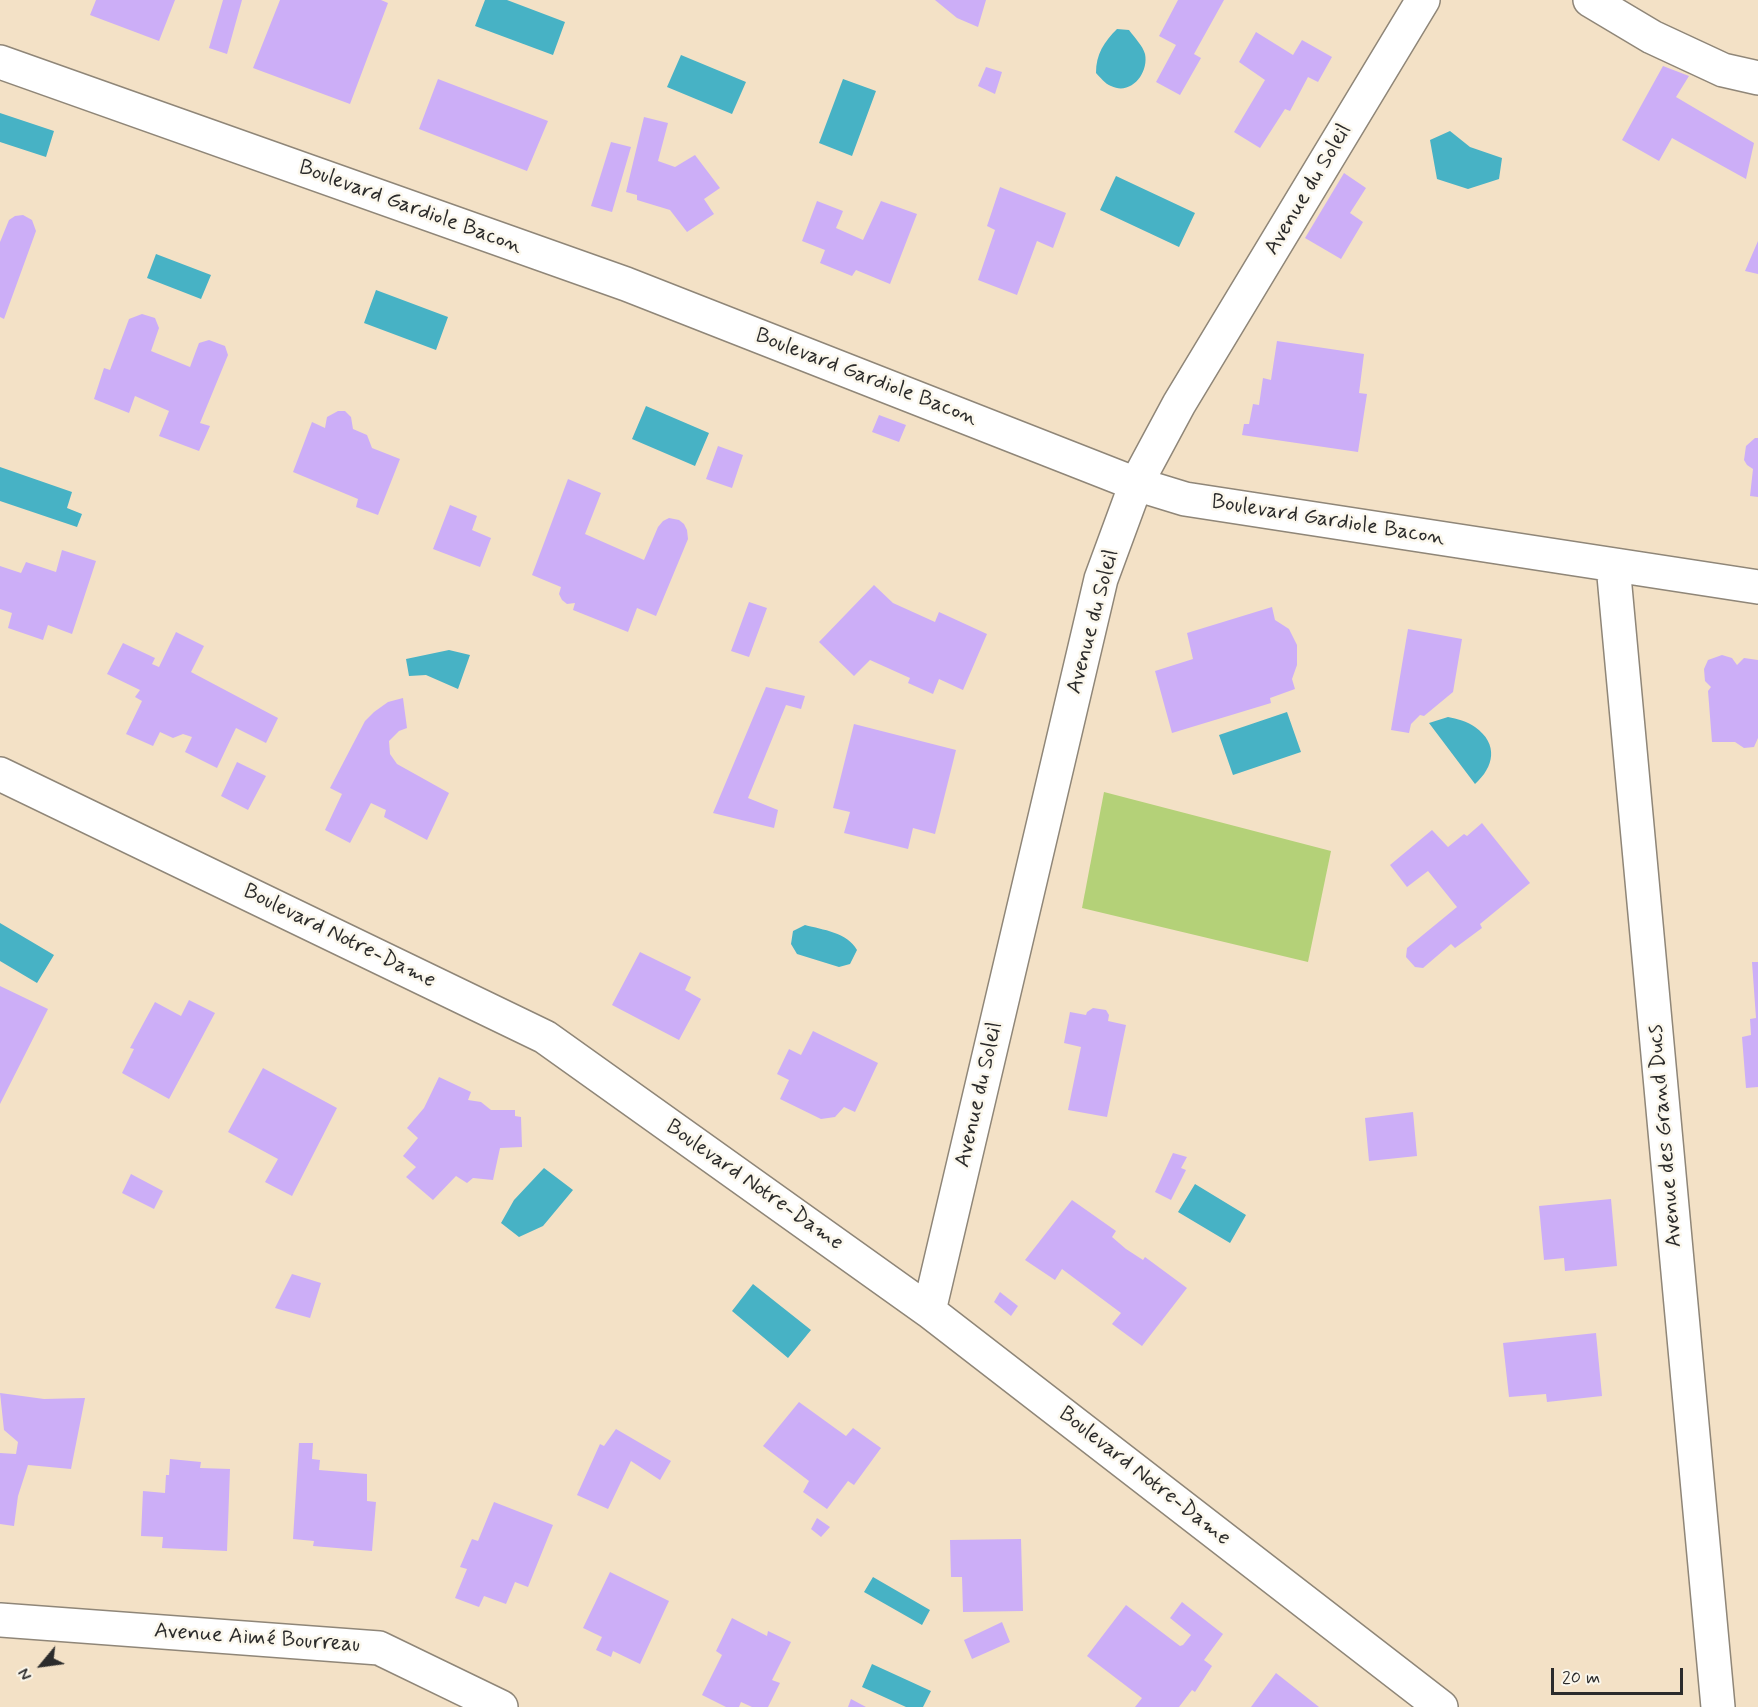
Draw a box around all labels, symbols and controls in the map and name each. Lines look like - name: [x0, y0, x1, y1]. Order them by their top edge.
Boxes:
- street label: Avenue du Soleil: [1259, 120, 1359, 260]
- street label: Boulevard Gardiole Bacon: [295, 155, 525, 261]
- street label: Boulevard Gardiole Bacon: [751, 323, 981, 433]
- street label: Boulevard Gardiole Bacon: [1210, 490, 1446, 552]
- street label: Avenue du Soleil: [1062, 547, 1126, 697]
- street label: Boulevard Notre-Dame: [238, 879, 440, 995]
- street label: Avenue du Soleil: [950, 1020, 1010, 1170]
- street label: Avenue des Grand Ducs: [1643, 1023, 1689, 1249]
- street label: Boulevard Notre-Dame: [660, 1115, 848, 1257]
- street label: Boulevard Notre-Dame: [1053, 1402, 1235, 1552]
- street label: Avenue Aimé Bourreau: [153, 1619, 361, 1659]
- north arrow: [12, 1635, 72, 1695]
- scale bar: [1554, 1656, 1686, 1694]
- text: N: [14, 1664, 38, 1684]
- text: 20 m: [1562, 1666, 1600, 1690]

